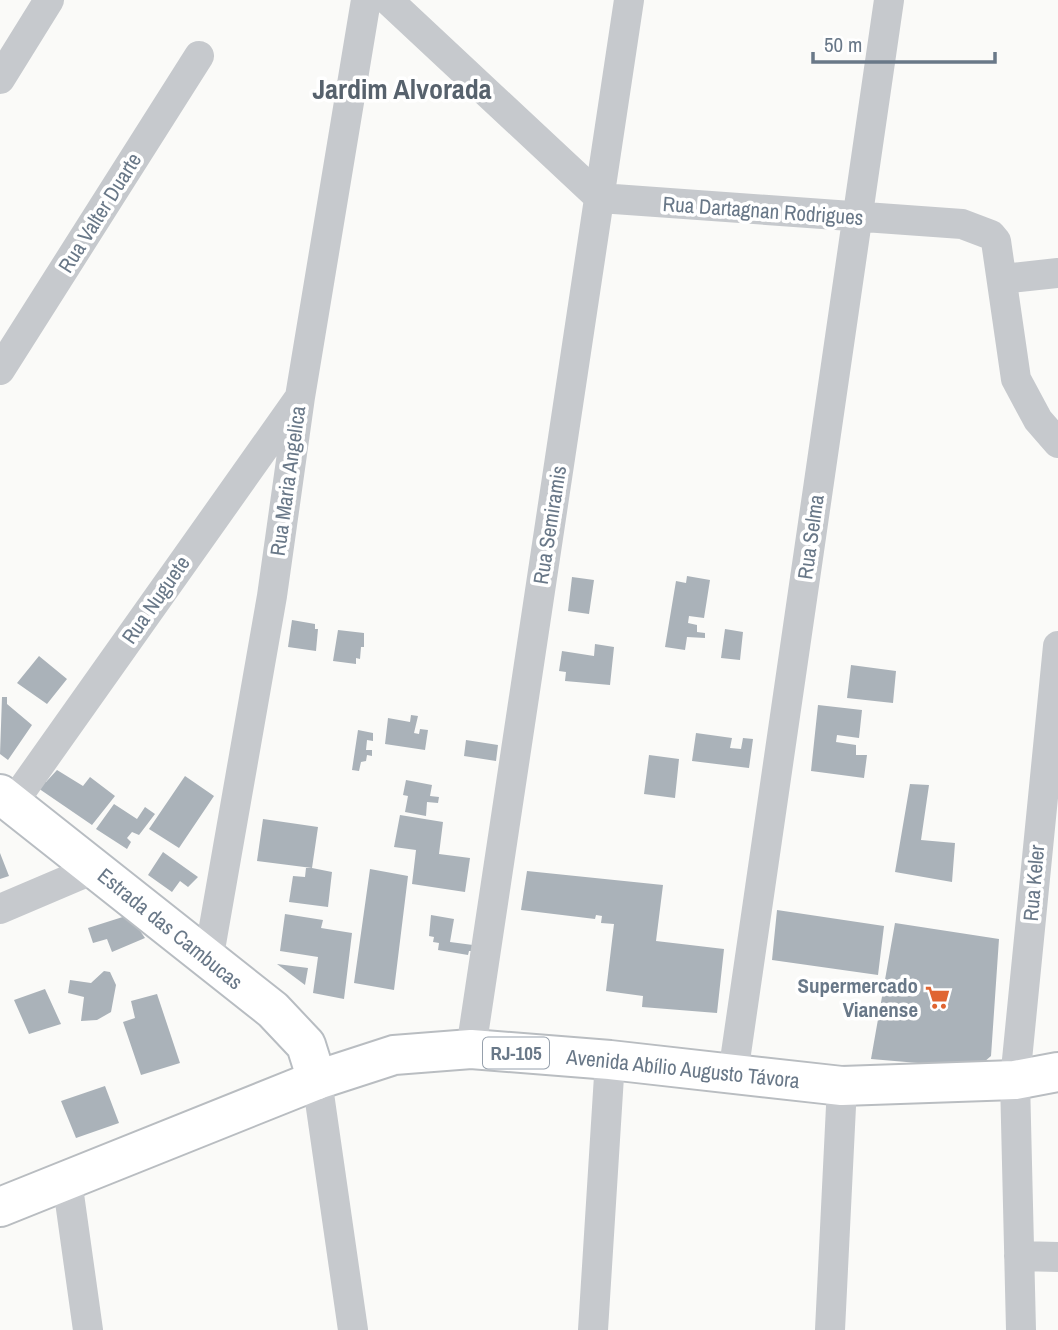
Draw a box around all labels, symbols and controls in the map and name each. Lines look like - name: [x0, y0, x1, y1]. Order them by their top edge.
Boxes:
- scale bar: [813, 21, 995, 65]
- text: 50 m: [824, 30, 862, 59]
- district label: Jardim Alvorada: [312, 70, 492, 108]
- street label: Rua Valter Duarte: [51, 147, 148, 278]
- street label: Rua Dartagnan Rodrigues: [662, 189, 864, 232]
- street label: Rua Maria Angelica: [263, 404, 312, 558]
- street label: Rua Semiramis: [526, 464, 573, 586]
- street label: Rua Selma: [790, 492, 831, 581]
- street label: Rua Nuguete: [115, 550, 197, 650]
- street label: Rua Keler: [1016, 843, 1051, 922]
- street label: Estrada das Cambucas: [92, 861, 249, 996]
- place label: Supermercado Vianense: [797, 971, 918, 1024]
- supermarket icon: Supermercado Vianense: [924, 984, 952, 1012]
- road number: RJ-105: [483, 1037, 549, 1068]
- street label: Avenida Abílio Augusto Távora: [564, 1042, 802, 1095]

